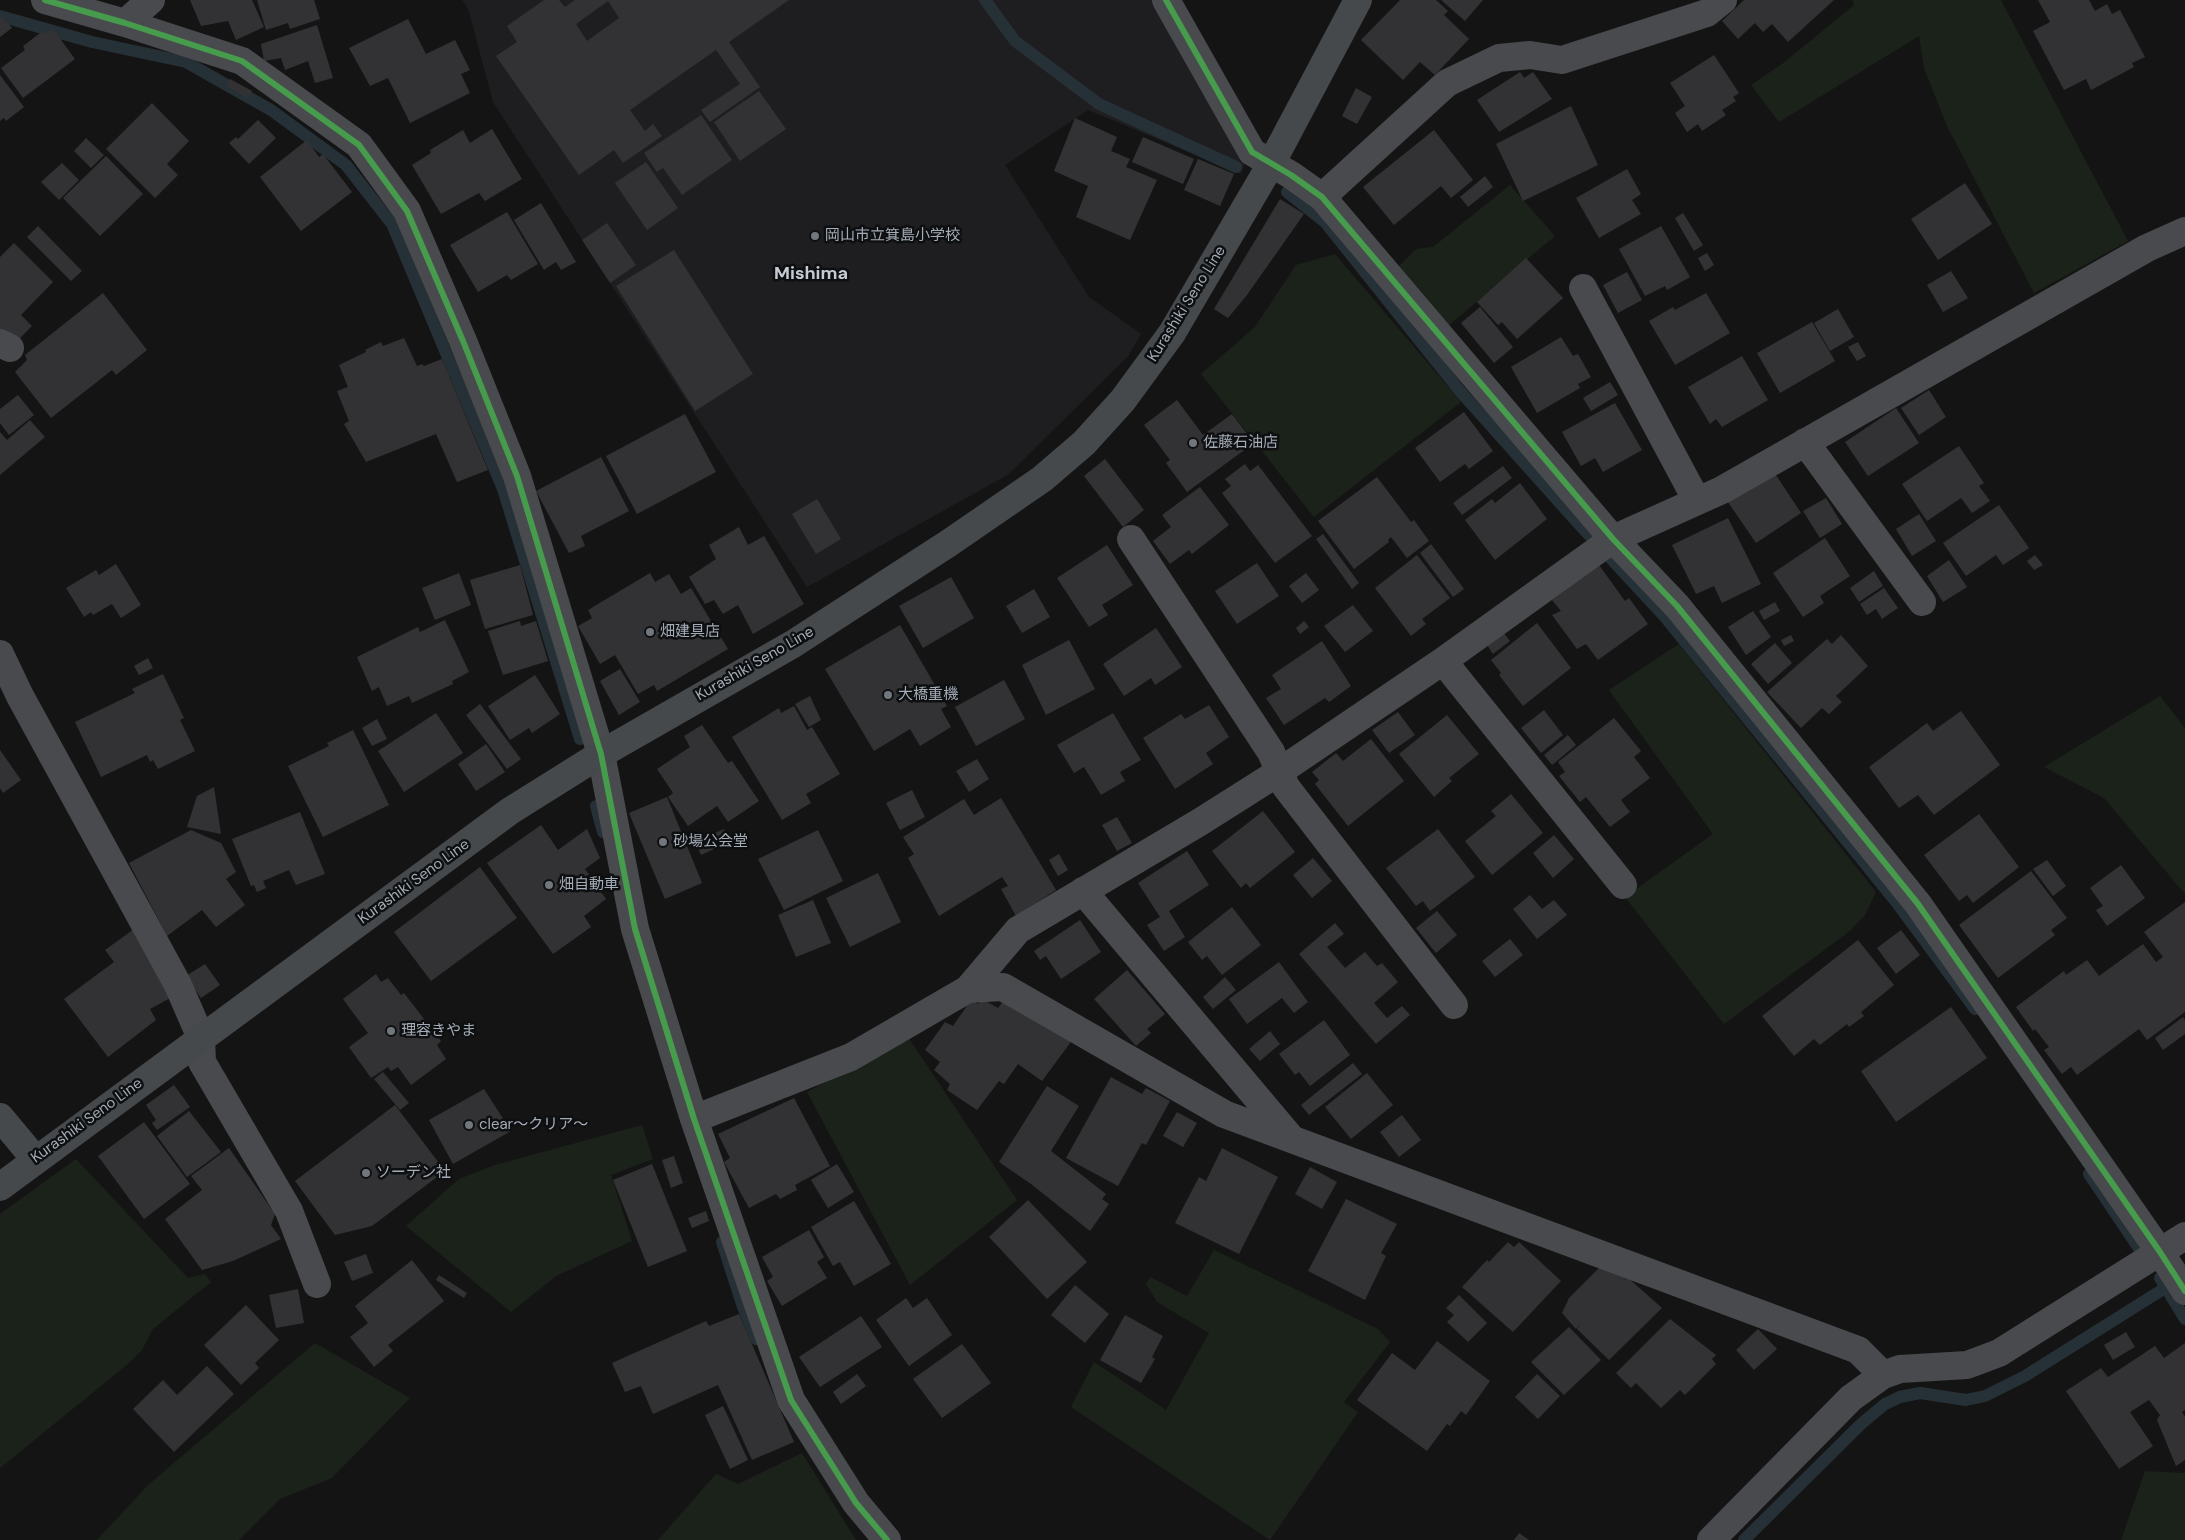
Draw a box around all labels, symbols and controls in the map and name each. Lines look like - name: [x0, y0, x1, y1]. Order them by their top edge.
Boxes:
- place label: 岡山市立箕島小学校: [825, 227, 960, 245]
- marker: 岡山市立箕島小学校: [809, 230, 821, 242]
- street label: Kurashiki Seno Line: [1144, 243, 1230, 365]
- district label: Mishima: [774, 263, 848, 285]
- place label: 佐藤石油店: [1203, 434, 1278, 452]
- marker: 佐藤石油店: [1187, 437, 1199, 449]
- place label: 畑建具店: [660, 623, 720, 641]
- street label: Kurashiki Seno Line: [693, 623, 817, 705]
- marker: 畑建具店: [644, 626, 656, 638]
- place label: 大橋重機: [898, 686, 958, 704]
- marker: 大橋重機: [882, 689, 894, 701]
- place label: 砂場公会堂: [673, 833, 748, 851]
- street label: Kurashiki Seno Line: [355, 836, 473, 928]
- marker: 砂場公会堂: [657, 836, 669, 848]
- place label: 畑自動車: [559, 876, 619, 894]
- marker: 畑自動車: [543, 879, 555, 891]
- place label: 理容きやま: [401, 1022, 476, 1040]
- marker: 理容きやま: [385, 1025, 397, 1037]
- street label: Kurashiki Seno Line: [28, 1075, 146, 1167]
- place label: clear～クリア～: [479, 1116, 588, 1134]
- marker: clear～クリア～: [463, 1119, 475, 1131]
- place label: ソーデン社: [376, 1164, 451, 1182]
- marker: ソーデン社: [360, 1167, 372, 1179]

